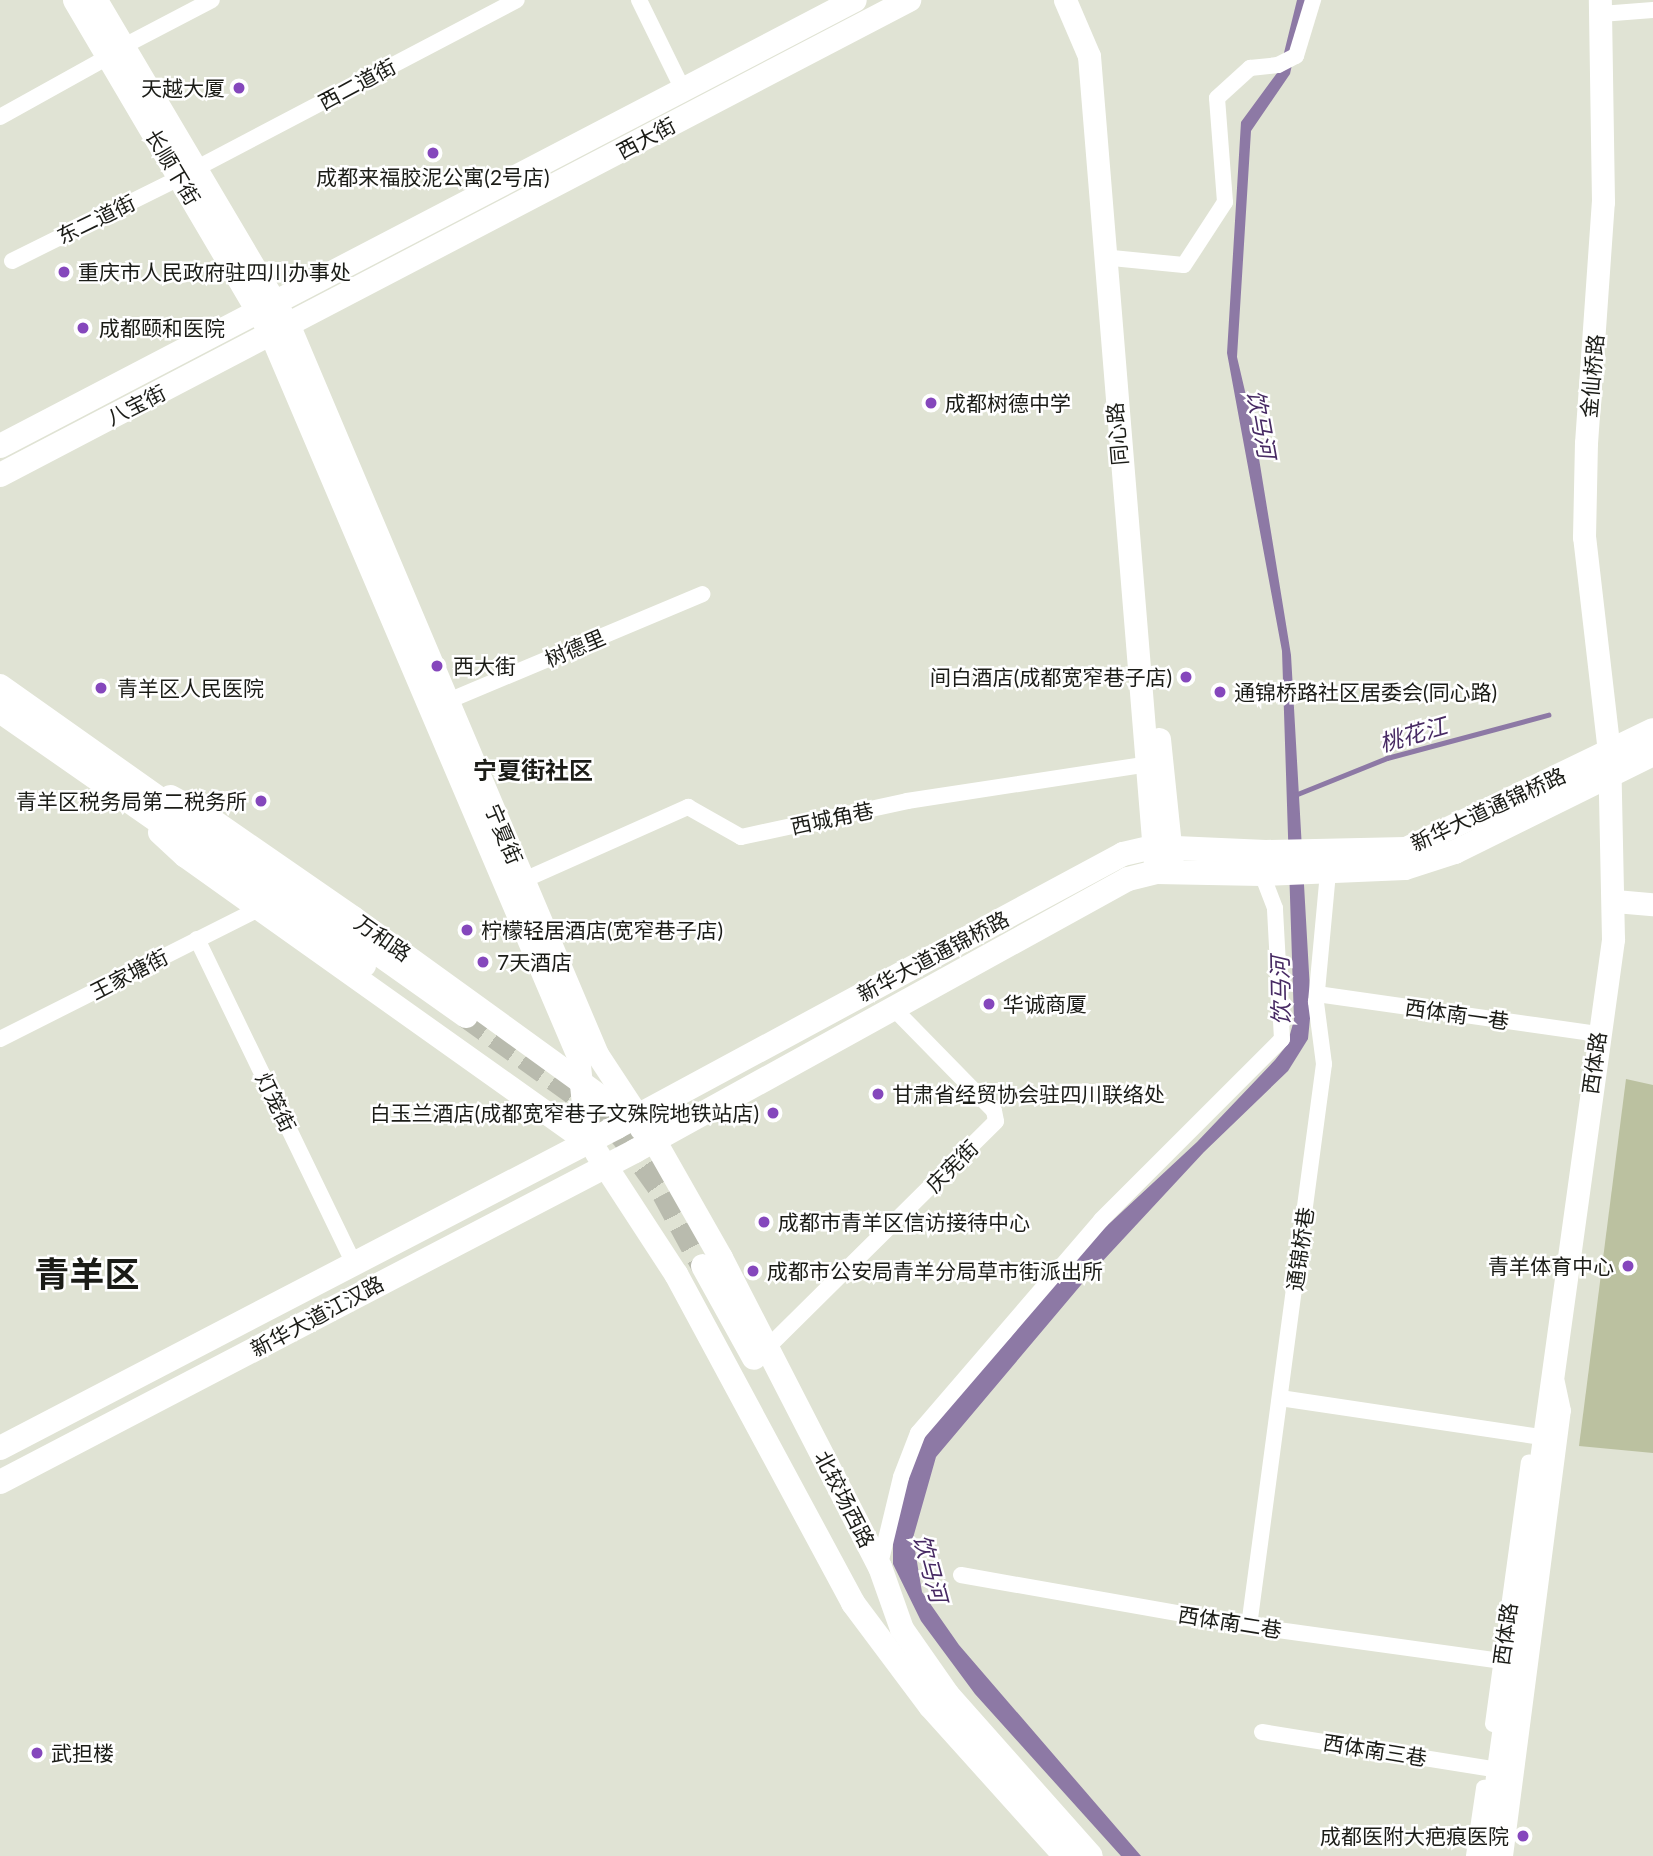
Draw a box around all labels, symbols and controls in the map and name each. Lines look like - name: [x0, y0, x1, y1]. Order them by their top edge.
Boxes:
- street label: 西二道街: [314, 53, 400, 115]
- place label: 天越大厦: [141, 75, 225, 101]
- marker: 天越大厦: [231, 80, 247, 96]
- street label: 西大街: [612, 112, 680, 164]
- street label: 长顺下街: [141, 125, 205, 209]
- marker: 成都来福胶泥公寓(2号店): [425, 145, 441, 161]
- place label: 成都来福胶泥公寓(2号店): [316, 164, 550, 190]
- street label: 东二道街: [53, 189, 139, 249]
- place label: 重庆市人民政府驻四川办事处: [78, 259, 351, 285]
- marker: 重庆市人民政府驻四川办事处: [56, 264, 72, 280]
- place label: 成都颐和医院: [99, 315, 225, 341]
- marker: 成都颐和医院: [73, 318, 93, 338]
- street label: 金仙桥路: [1576, 333, 1608, 419]
- street label: 八宝街: [102, 379, 170, 431]
- water label: 饮马河: [1242, 388, 1282, 460]
- place label: 成都树德中学: [945, 390, 1071, 416]
- marker: 成都树德中学: [923, 395, 939, 411]
- street label: 同心路: [1102, 402, 1132, 466]
- street label: 树德里: [541, 624, 609, 672]
- place label: 西大街: [453, 653, 516, 679]
- marker: 西大街: [427, 656, 447, 676]
- place label: 间白酒店(成都宽窄巷子店): [930, 664, 1172, 690]
- marker: 间白酒店(成都宽窄巷子店): [1178, 669, 1194, 685]
- place label: 青羊区人民医院: [117, 675, 264, 701]
- marker: 青羊区人民医院: [91, 678, 111, 698]
- place label: 通锦桥路社区居委会(同心路): [1234, 679, 1497, 705]
- marker: 通锦桥路社区居委会(同心路): [1212, 684, 1228, 700]
- water label: 桃花江: [1376, 711, 1450, 757]
- district label: 宁夏街社区: [473, 756, 593, 784]
- street label: 新华大道通锦桥路: [1407, 762, 1569, 856]
- place label: 青羊区税务局第二税务所: [16, 788, 247, 814]
- marker: 青羊区税务局第二税务所: [253, 793, 269, 809]
- street label: 西城角巷: [788, 797, 876, 839]
- street label: 宁夏街: [480, 800, 528, 868]
- street label: 新华大道通锦桥路: [853, 905, 1013, 1007]
- street label: 万和路: [350, 910, 416, 966]
- place label: 柠檬轻居酒店(宽窄巷子店): [481, 917, 723, 943]
- marker: 柠檬轻居酒店(宽窄巷子店): [459, 922, 475, 938]
- street label: 王家塘街: [86, 944, 172, 1004]
- place label: 7天酒店: [497, 949, 572, 975]
- marker: 7天酒店: [475, 954, 491, 970]
- water label: 饮马河: [1266, 956, 1294, 1026]
- place label: 华诚商厦: [1003, 991, 1087, 1017]
- street label: 西体南一巷: [1403, 994, 1511, 1034]
- marker: 华诚商厦: [981, 996, 997, 1012]
- street label: 西体路: [1577, 1030, 1611, 1096]
- street label: 灯笼街: [251, 1068, 301, 1136]
- place label: 甘肃省经贸协会驻四川联络处: [892, 1081, 1165, 1107]
- marker: 甘肃省经贸协会驻四川联络处: [870, 1086, 886, 1102]
- place label: 白玉兰酒店(成都宽窄巷子文殊院地铁站店): [370, 1100, 759, 1126]
- marker: 白玉兰酒店(成都宽窄巷子文殊院地铁站店): [765, 1105, 781, 1121]
- street label: 庆宪街: [921, 1135, 983, 1197]
- street label: 通锦桥巷: [1282, 1206, 1318, 1292]
- place label: 成都市青羊区信访接待中心: [778, 1209, 1030, 1235]
- marker: 成都市青羊区信访接待中心: [756, 1214, 772, 1230]
- district label: 青羊区: [35, 1252, 139, 1294]
- place label: 青羊体育中心: [1488, 1253, 1614, 1279]
- place label: 成都市公安局青羊分局草市街派出所: [767, 1258, 1103, 1284]
- marker: 青羊体育中心: [1620, 1258, 1636, 1274]
- marker: 成都市公安局青羊分局草市街派出所: [745, 1263, 761, 1279]
- street label: 新华大道江汉路: [246, 1270, 388, 1362]
- street label: 北较场西路: [810, 1447, 880, 1551]
- water label: 饮马河: [909, 1531, 953, 1605]
- street label: 西体南二巷: [1176, 1601, 1284, 1643]
- street label: 西体路: [1488, 1601, 1522, 1667]
- street label: 西体南三巷: [1321, 1729, 1429, 1771]
- place label: 武担楼: [51, 1740, 114, 1766]
- marker: 武担楼: [29, 1745, 45, 1761]
- place label: 成都医附大疤痕医院: [1320, 1823, 1509, 1849]
- marker: 成都医附大疤痕医院: [1515, 1828, 1531, 1844]

